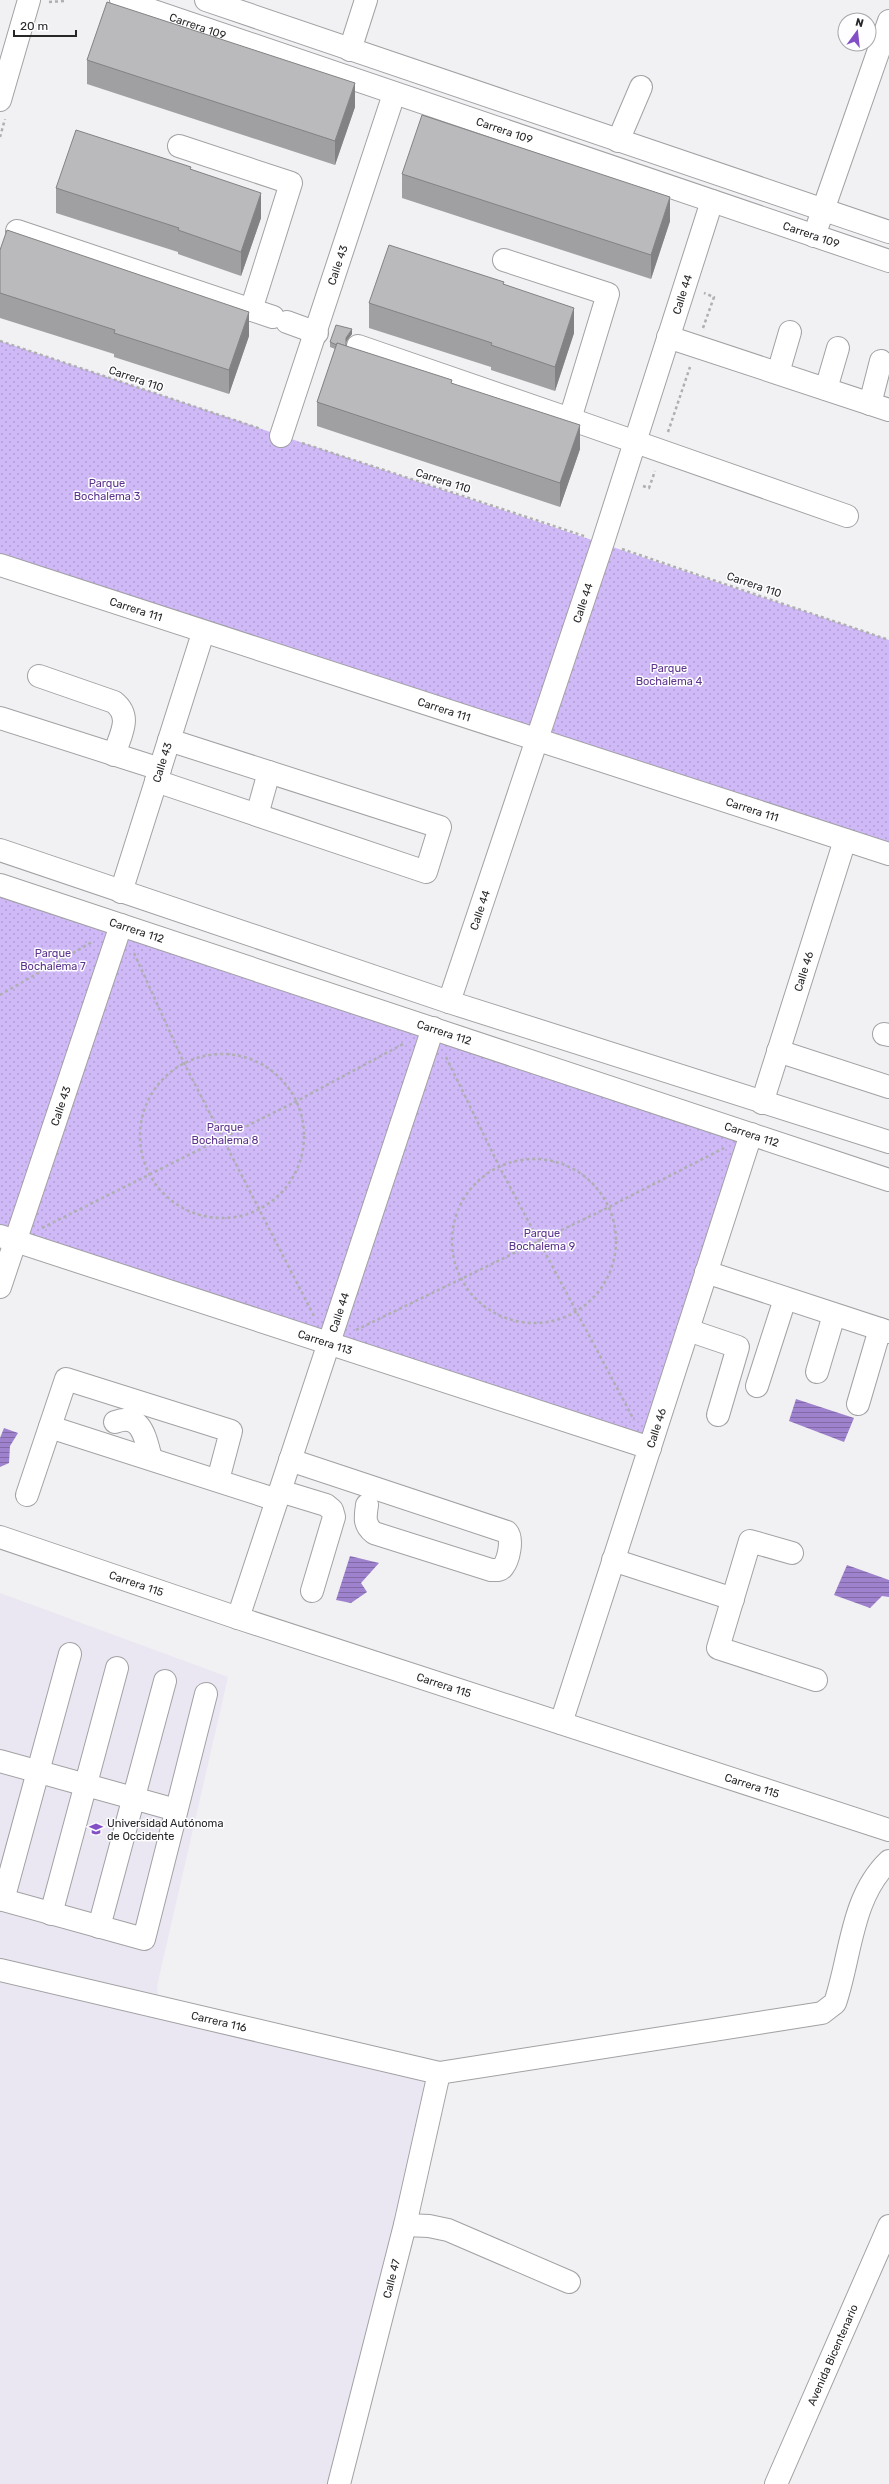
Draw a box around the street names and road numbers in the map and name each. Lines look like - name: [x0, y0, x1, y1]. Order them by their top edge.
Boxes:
- street label: Carrera 109: [168, 10, 228, 42]
- street label: Carrera 109: [474, 115, 534, 146]
- street label: Carrera 109: [781, 219, 841, 250]
- street label: Calle 43: [325, 243, 350, 287]
- street label: Calle 44: [670, 273, 695, 316]
- street label: Carrera 110: [107, 364, 165, 394]
- street label: Carrera 110: [414, 466, 472, 496]
- street label: Carrera 110: [725, 570, 783, 600]
- street label: Calle 44: [570, 581, 595, 624]
- street label: Carrera 111: [108, 595, 164, 624]
- street label: Carrera 111: [416, 695, 472, 724]
- street label: Calle 43: [150, 740, 175, 784]
- street label: Carrera 111: [724, 795, 780, 824]
- street label: Calle 44: [467, 888, 493, 932]
- street label: Carrera 112: [108, 915, 166, 945]
- street label: Calle 46: [791, 949, 816, 993]
- street label: Carrera 112: [415, 1017, 473, 1047]
- street label: Calle 43: [48, 1084, 73, 1127]
- street label: Carrera 112: [723, 1119, 781, 1150]
- street label: Calle 44: [326, 1290, 352, 1334]
- street label: Carrera 113: [296, 1327, 355, 1357]
- street label: Calle 46: [644, 1406, 669, 1450]
- street label: Carrera 115: [107, 1568, 166, 1599]
- street label: Carrera 115: [415, 1670, 473, 1700]
- street label: Carrera 115: [723, 1770, 781, 1800]
- street label: Carrera 116: [190, 2009, 249, 2034]
- street label: Calle 47: [380, 2257, 403, 2300]
- street label: Avenida Bicentenario: [805, 2302, 860, 2407]

